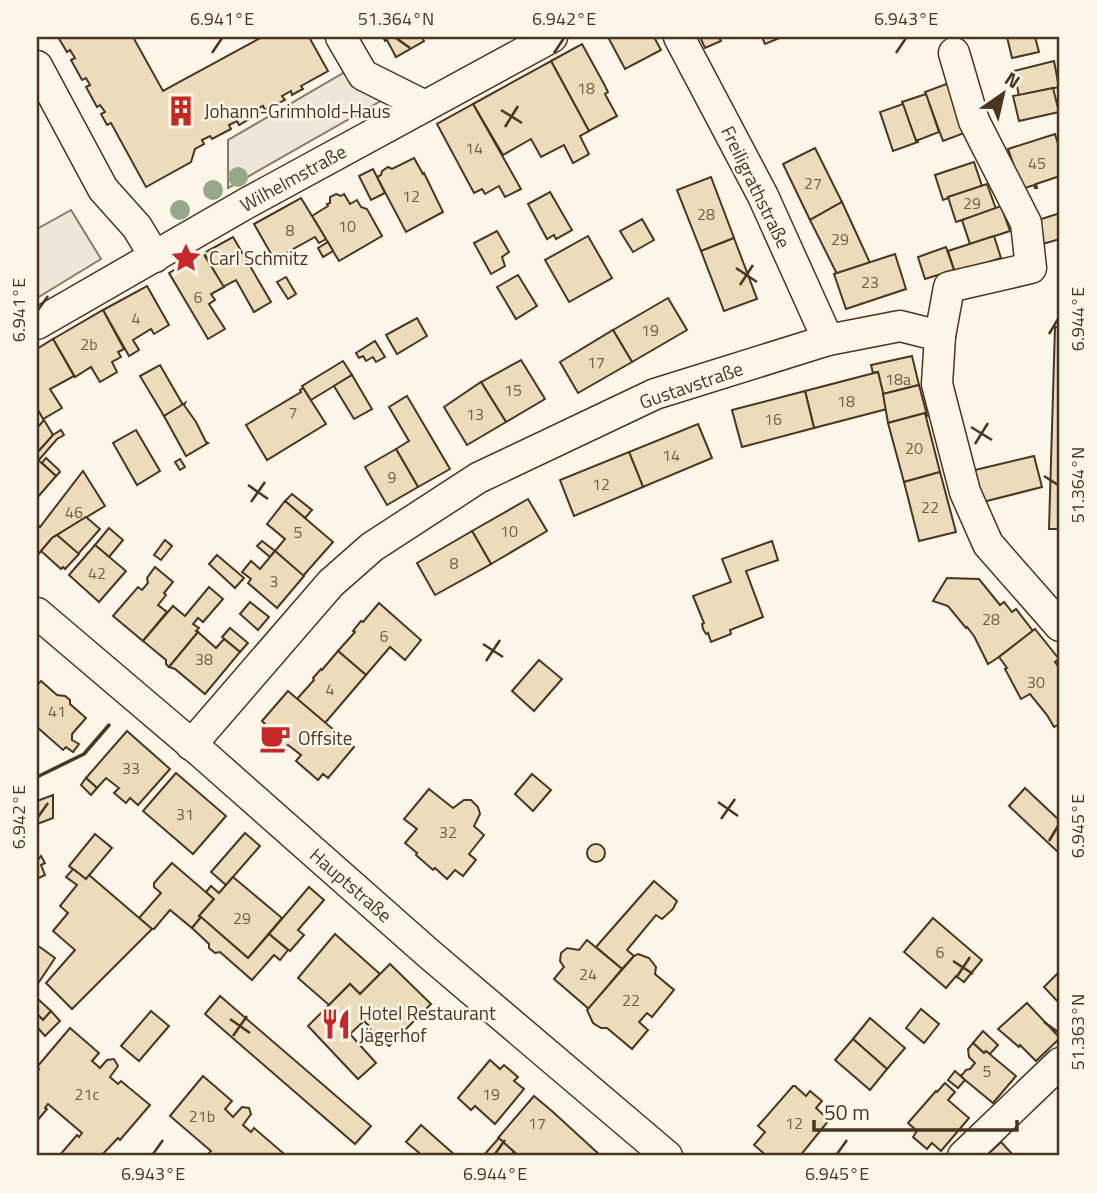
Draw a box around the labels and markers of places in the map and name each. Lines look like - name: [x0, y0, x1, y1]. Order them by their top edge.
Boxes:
- building icon: Johann-Grimhold-Haus: [164, 94, 198, 128]
- place label: Johann-Grimhold-Haus: [204, 96, 391, 125]
- place icon: Carl Schmitz: [169, 241, 203, 275]
- place label: Carl Schmitz: [209, 243, 308, 272]
- cafe icon: Offsite: [258, 721, 292, 755]
- place label: Offsite: [298, 723, 352, 752]
- place label: Hotel Restaurant Jägerhof: [359, 998, 496, 1049]
- restaurant icon: Hotel Restaurant Jägerhof: [319, 1007, 353, 1041]

